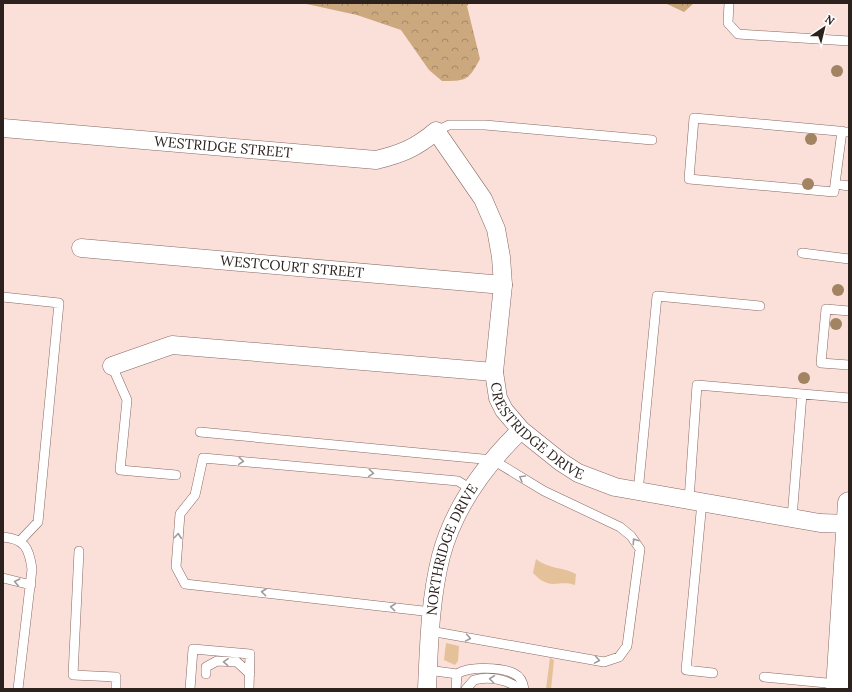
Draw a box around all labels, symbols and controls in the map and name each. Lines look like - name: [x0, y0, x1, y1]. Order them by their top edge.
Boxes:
- north arrow: [804, 8, 844, 48]
- text: N: [822, 12, 838, 28]
- street label: WESTRIDGE STREET: [153, 132, 293, 162]
- street label: WESTCOURT STREET: [219, 251, 365, 282]
- street label: CRESTRIDGE DRIVE: [487, 381, 587, 484]
- one-way arrow: [238, 457, 244, 466]
- one-way arrow: [368, 469, 374, 478]
- one-way arrow: [519, 476, 526, 483]
- street label: NORTHRIDGE DRIVE: [422, 480, 482, 617]
- one-way arrow: [174, 533, 183, 539]
- one-way arrow: [633, 539, 640, 546]
- one-way arrow: [14, 578, 20, 586]
- one-way arrow: [261, 588, 267, 597]
- one-way arrow: [390, 603, 396, 612]
- one-way arrow: [465, 633, 472, 642]
- one-way arrow: [593, 656, 600, 664]
- one-way arrow: [223, 657, 229, 666]
- one-way arrow: [489, 675, 495, 684]

